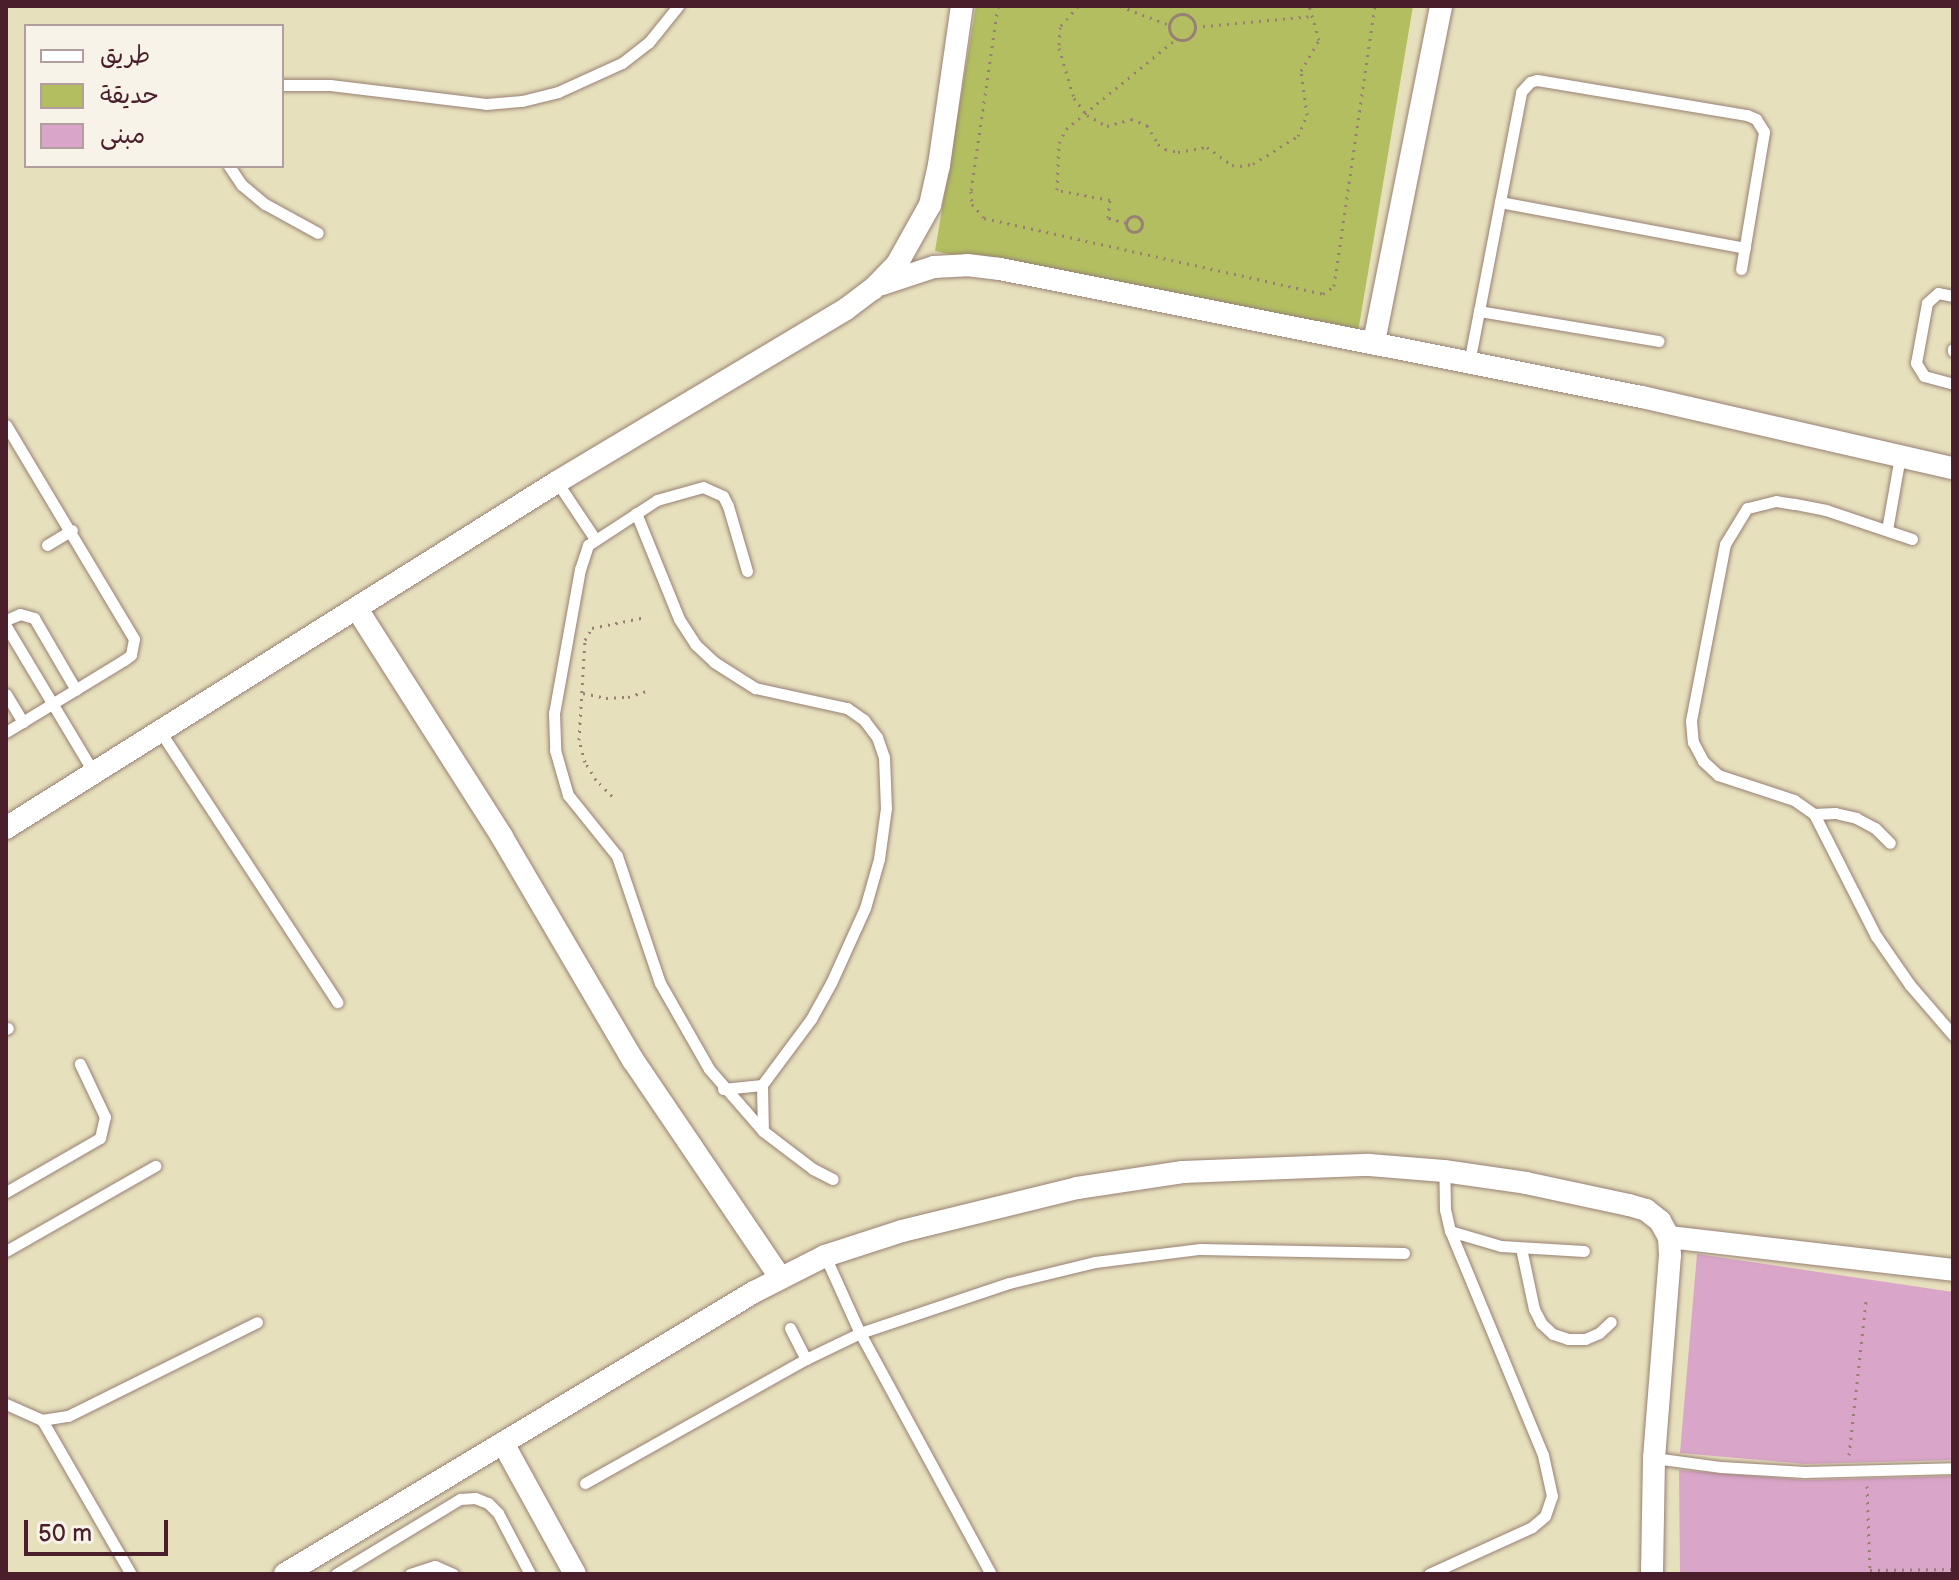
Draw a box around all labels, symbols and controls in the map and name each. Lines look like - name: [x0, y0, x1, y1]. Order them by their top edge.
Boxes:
- legend: [24, 24, 284, 168]
- text: طريق: [100, 41, 150, 70]
- text: حديقة: [100, 81, 159, 110]
- text: مبنى: [100, 121, 145, 150]
- scale bar: [28, 1504, 172, 1554]
- text: 50 m: [38, 1519, 92, 1548]

